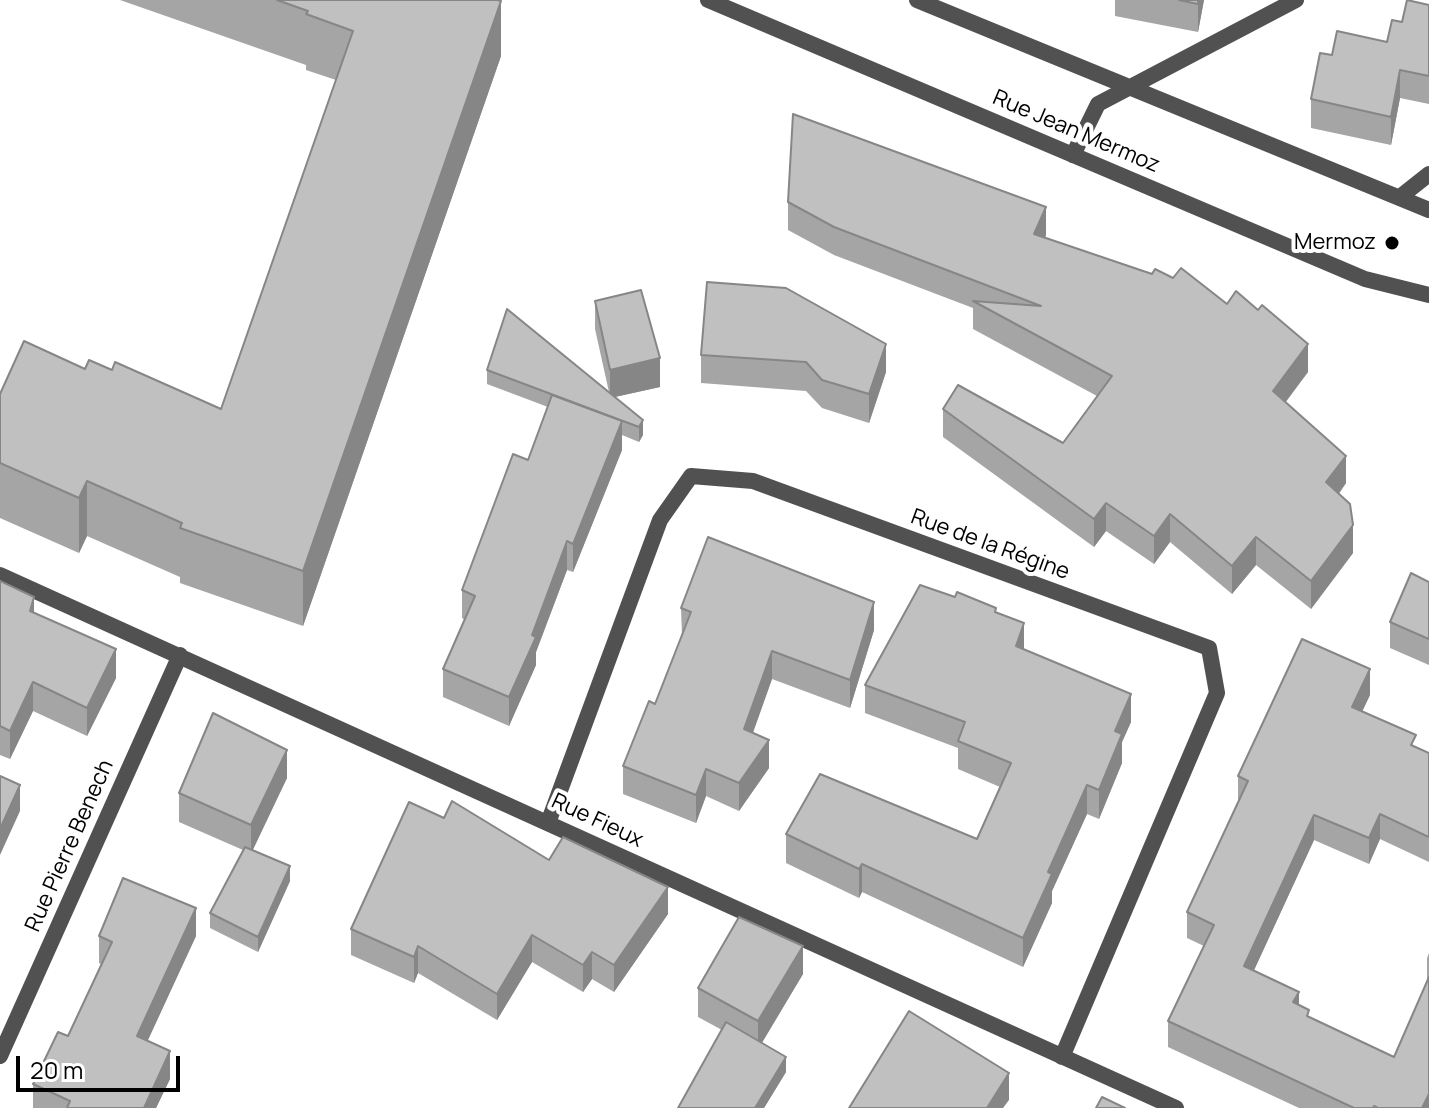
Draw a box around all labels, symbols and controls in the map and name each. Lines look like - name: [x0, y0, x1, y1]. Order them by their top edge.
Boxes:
- street label: Rue Jean Mermoz: [989, 85, 1163, 179]
- place label: Mermoz: [1294, 230, 1376, 256]
- marker: Mermoz: [1383, 234, 1401, 252]
- street label: Rue de la Régine: [907, 504, 1073, 586]
- street label: Rue Pierre Benech: [20, 756, 120, 936]
- street label: Rue Fieux: [547, 788, 647, 854]
- scale bar: [20, 1040, 184, 1090]
- text: 20 m: [30, 1053, 83, 1086]

